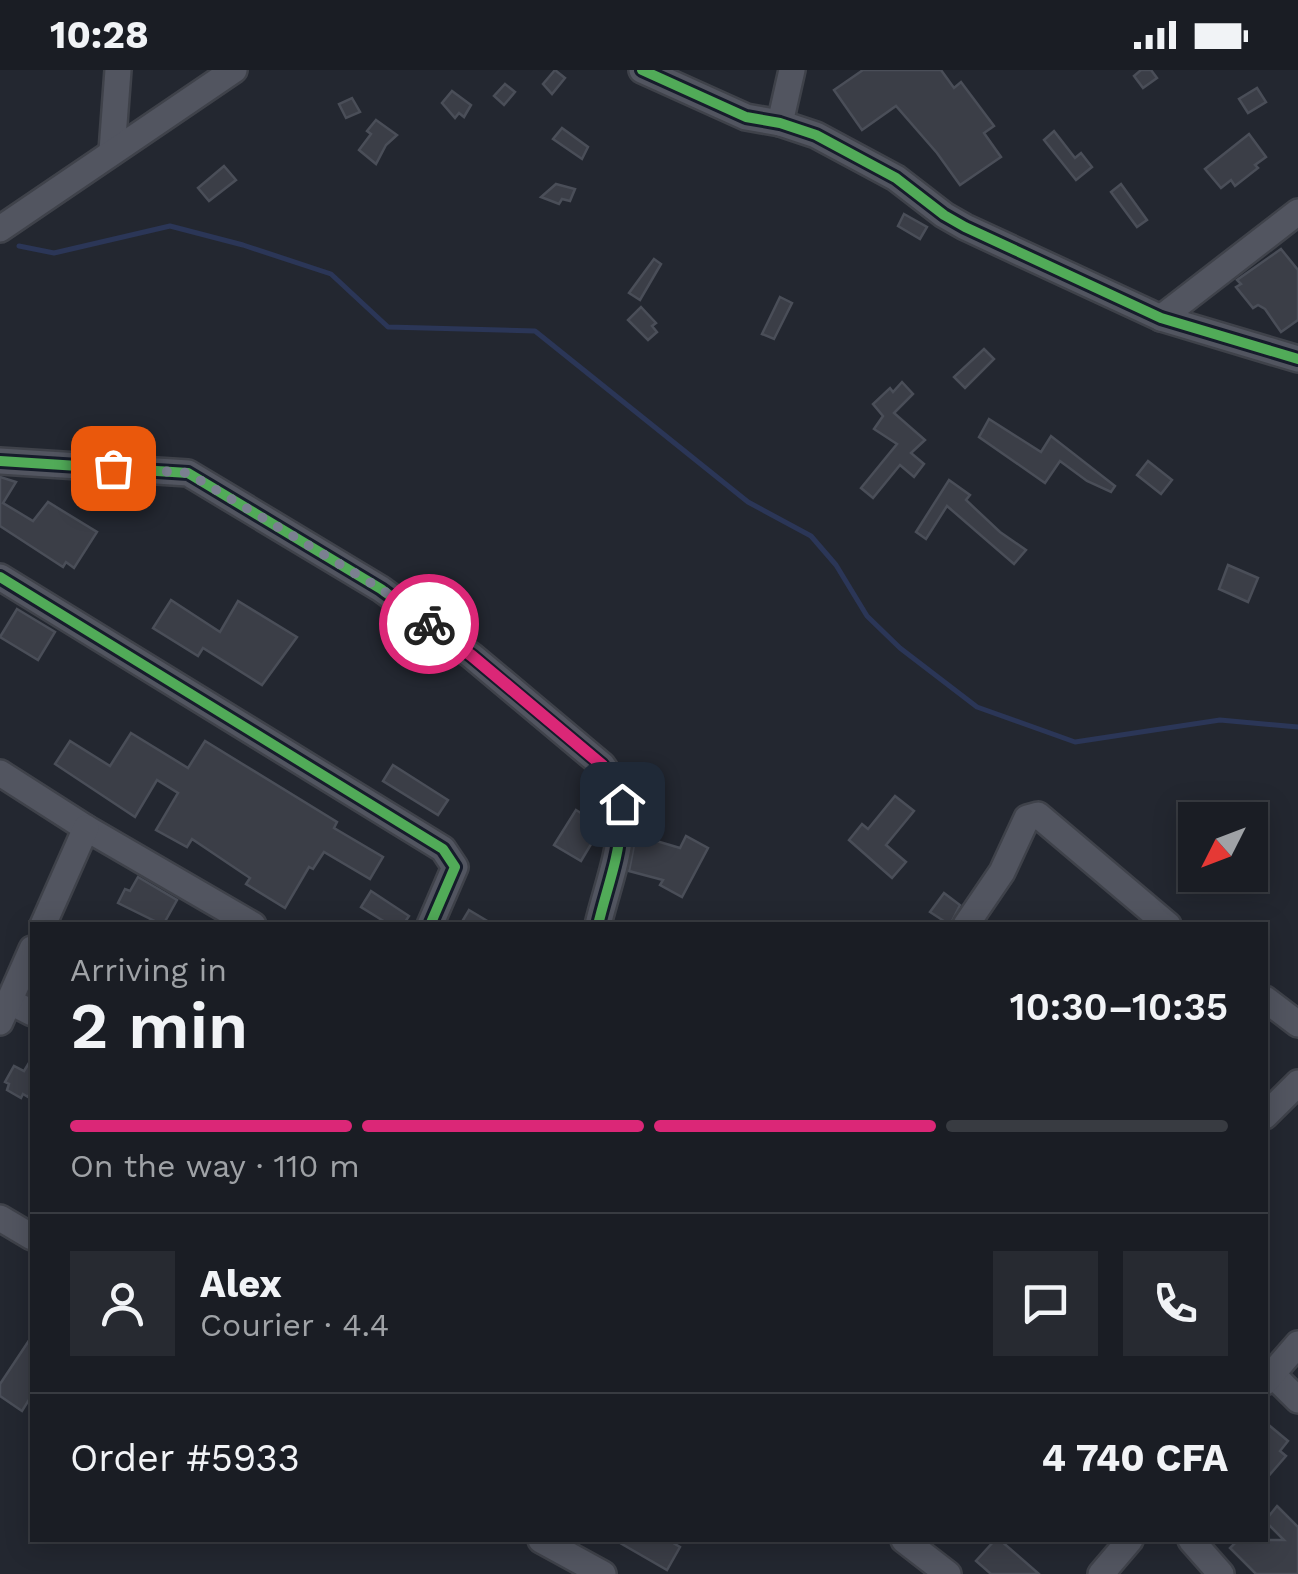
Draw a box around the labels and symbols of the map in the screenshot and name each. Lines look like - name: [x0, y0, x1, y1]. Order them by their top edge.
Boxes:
- pin: [71, 426, 156, 511]
- courier: [379, 574, 479, 674]
- pin: [580, 762, 665, 847]
- north arrow: [1178, 802, 1268, 892]

